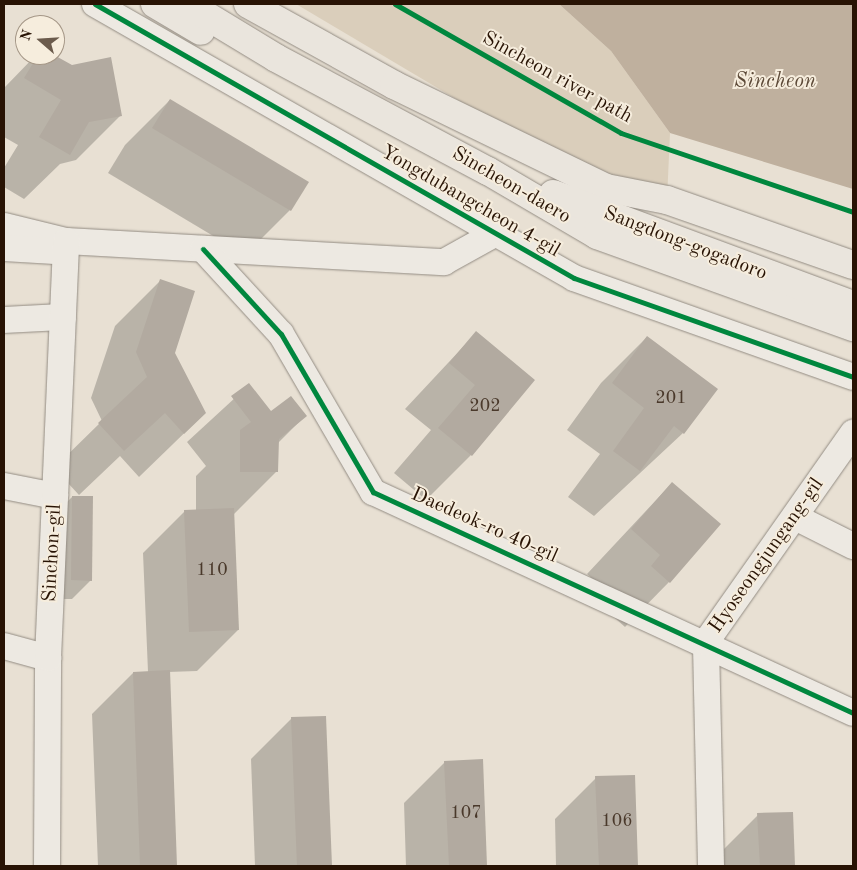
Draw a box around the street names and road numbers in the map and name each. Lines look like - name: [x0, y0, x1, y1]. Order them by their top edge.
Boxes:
- street label: Sincheon river path: [478, 27, 636, 129]
- street label: Yongdubangcheon 4-gil: [376, 141, 564, 263]
- street label: Sincheon-daero: [447, 142, 575, 230]
- street label: Sangdong-gogadoro: [600, 202, 770, 286]
- street label: Hyoseongjungang-gil: [704, 474, 830, 638]
- street label: Daedeok-ro 40-gil: [407, 483, 561, 569]
- street label: Sinchon-gil: [38, 503, 68, 603]

